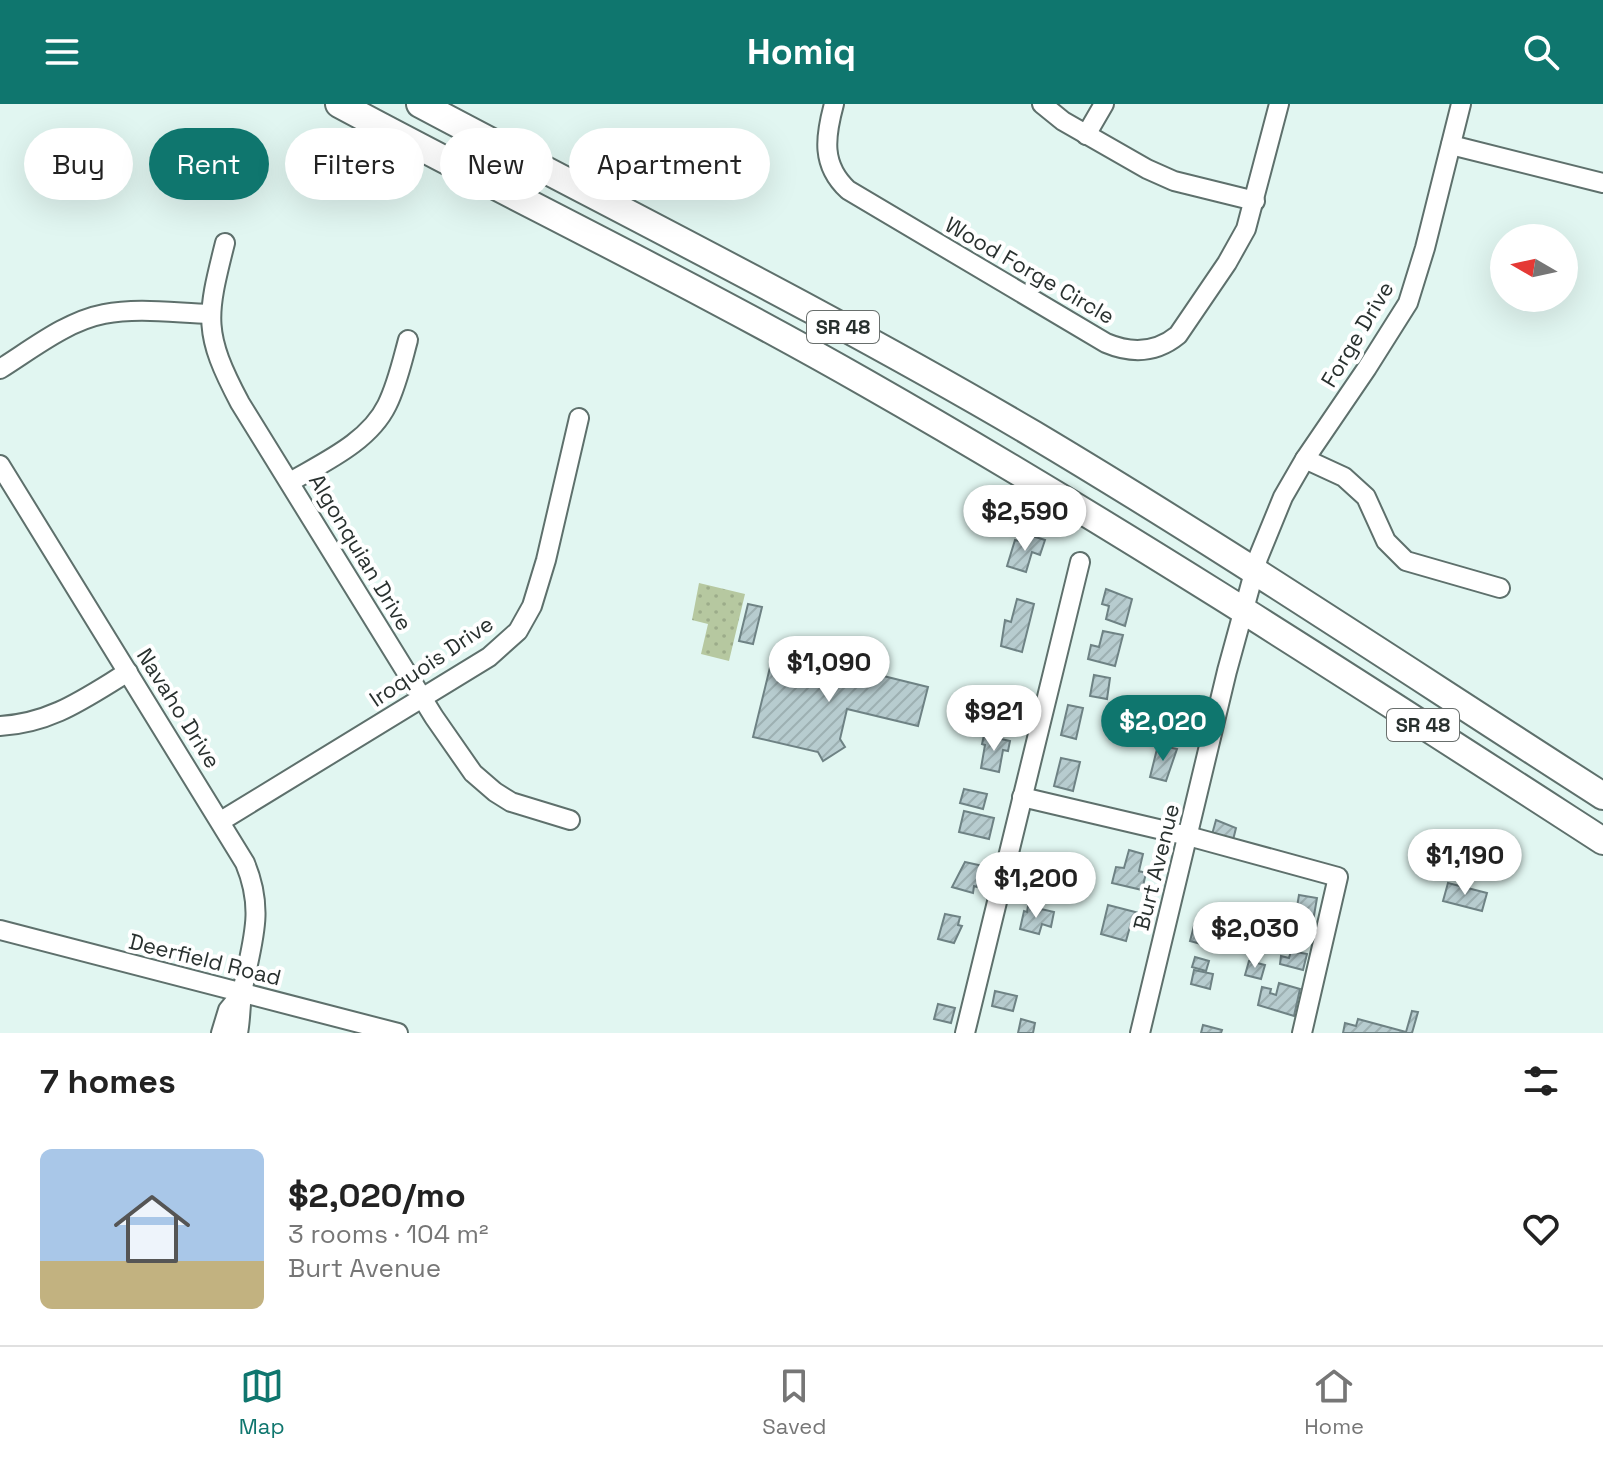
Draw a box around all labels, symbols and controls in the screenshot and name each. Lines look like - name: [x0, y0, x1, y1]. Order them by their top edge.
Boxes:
- text: Homiq: [747, 29, 856, 75]
- icon: menu: [40, 30, 84, 74]
- icon: search: [1519, 30, 1563, 74]
- chip: Buy: [24, 128, 133, 200]
- chip: Rent: [149, 128, 269, 200]
- chip: Filters: [285, 128, 424, 200]
- chip: New: [440, 128, 553, 200]
- chip: Apartment: [569, 128, 770, 200]
- street label: Wood Forge Circle: [940, 210, 1120, 330]
- north arrow: [1490, 224, 1578, 312]
- map controls: [1490, 224, 1578, 312]
- street label: Forge Drive: [1314, 276, 1400, 392]
- road number: SR 48: [807, 311, 879, 343]
- street label: Algonquian Drive: [303, 469, 419, 635]
- pin: $2,590: [960, 485, 1090, 553]
- text: $2,590: [981, 494, 1069, 528]
- street label: Iroquois Drive: [364, 609, 498, 713]
- pin: $1,090: [764, 636, 894, 704]
- street label: Navaho Drive: [131, 643, 227, 773]
- text: $1,090: [787, 645, 871, 679]
- pin: $921: [947, 685, 1041, 753]
- text: $921: [964, 694, 1024, 728]
- pin: $2,020: [1098, 695, 1228, 763]
- text: $2,020: [1119, 704, 1207, 738]
- road number: SR 48: [1387, 709, 1459, 741]
- street label: Burt Avenue: [1127, 801, 1185, 933]
- pin: $1,190: [1400, 829, 1530, 897]
- text: $1,190: [1426, 838, 1504, 872]
- pin: $1,200: [971, 852, 1101, 920]
- text: $1,200: [994, 861, 1078, 895]
- pin: $2,030: [1190, 902, 1320, 970]
- text: $2,030: [1211, 911, 1299, 945]
- street label: Deerfield Road: [126, 927, 284, 991]
- icon: filters: [1519, 1059, 1563, 1103]
- text: 7 homes: [40, 1060, 176, 1103]
- text: $2,020/mo: [288, 1174, 466, 1217]
- icon: home: [104, 1181, 200, 1277]
- icon: heart: [1519, 1207, 1563, 1251]
- text: 3 rooms · 104 m²: [288, 1217, 489, 1251]
- text: Burt Avenue: [288, 1251, 441, 1285]
- tab: Map: [239, 1364, 285, 1440]
- tab: Saved: [762, 1364, 827, 1440]
- tab: Home: [1304, 1364, 1364, 1440]

